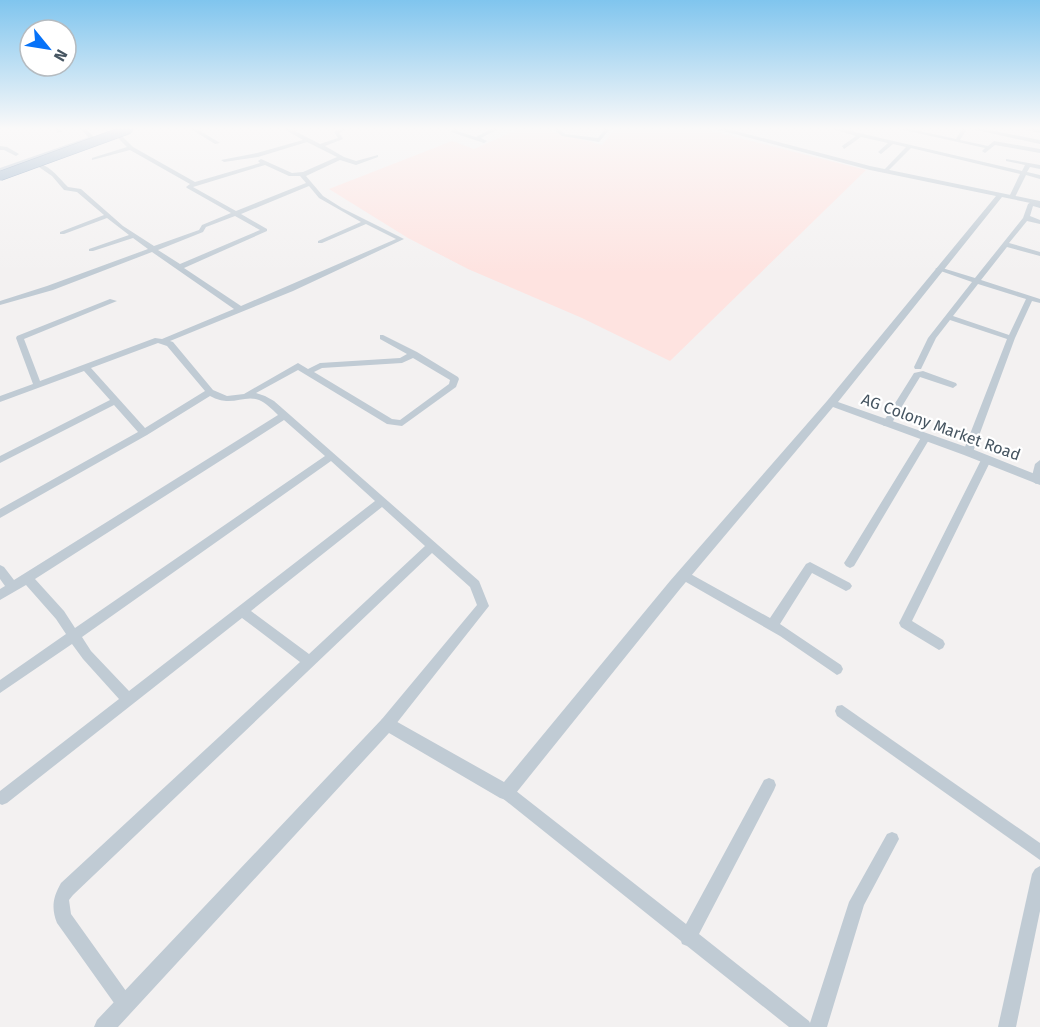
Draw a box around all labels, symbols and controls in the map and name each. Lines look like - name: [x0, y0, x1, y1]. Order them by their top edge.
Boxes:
- north arrow: [18, 18, 78, 78]
- text: N: [50, 46, 71, 65]
- street label: AG Colony Market Road: [859, 389, 1023, 465]

